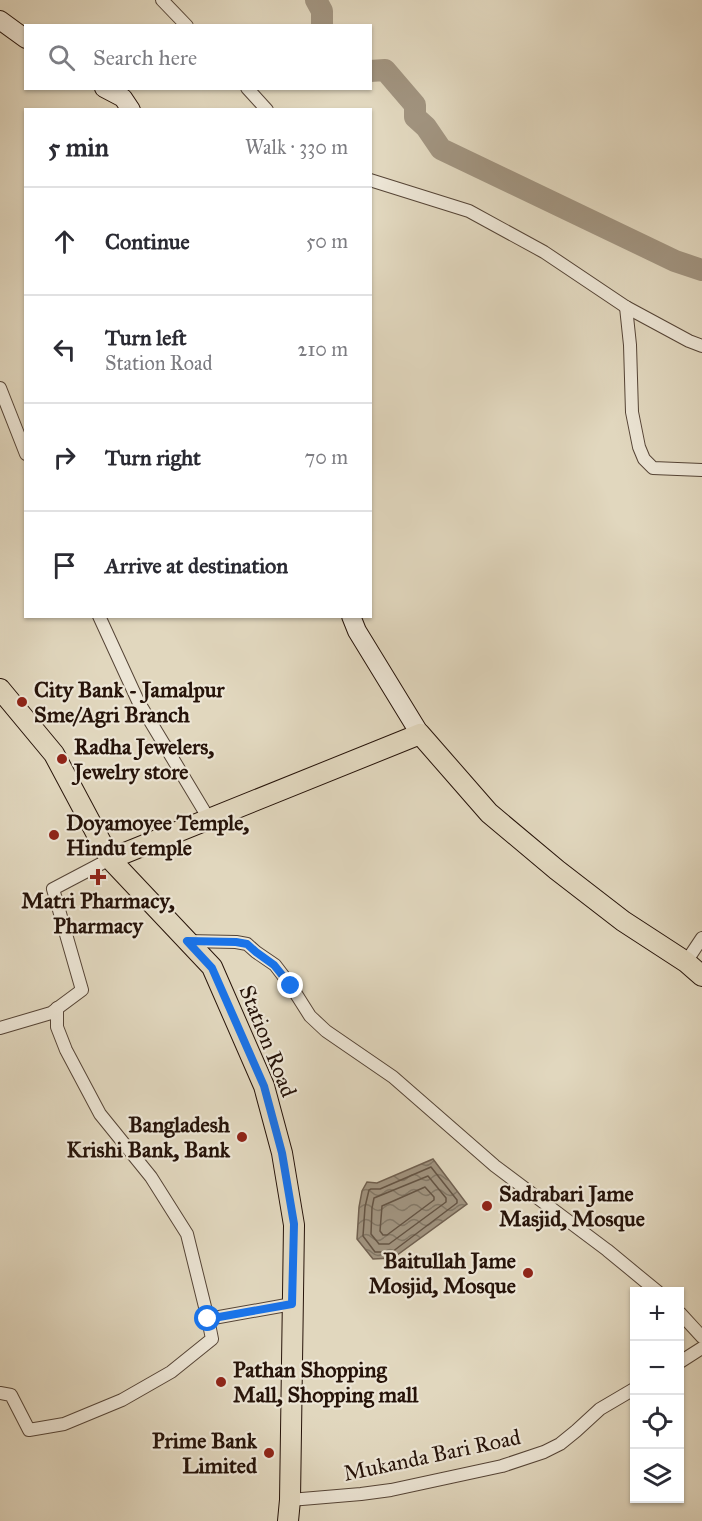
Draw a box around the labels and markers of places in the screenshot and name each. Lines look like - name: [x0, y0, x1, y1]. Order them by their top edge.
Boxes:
- place label: City Bank - Jamalpur Sme/Agri Branch: [34, 676, 225, 728]
- marker: City Bank - Jamalpur Sme/Agri Branch: [15, 695, 29, 709]
- place label: Radha Jewelers, Jewelry store: [71, 733, 214, 786]
- marker: Radha Jewelers, Jewelry store: [55, 752, 69, 766]
- place label: Doyamoyee Temple, Hindu temple: [66, 809, 249, 861]
- marker: Doyamoyee Temple, Hindu temple: [47, 828, 61, 842]
- marker: Matri Pharmacy, Pharmacy: [91, 870, 105, 884]
- place label: Matri Pharmacy, Pharmacy: [21, 887, 175, 939]
- place label: Bangladesh Krishi Bank, Bank: [67, 1111, 231, 1163]
- marker: Bangladesh Krishi Bank, Bank: [235, 1130, 249, 1144]
- place label: Sadrabari Jame Masjid, Mosque: [499, 1180, 645, 1232]
- marker: Sadrabari Jame Masjid, Mosque: [480, 1199, 494, 1213]
- place label: Baitullah Jame Mosjid, Mosque: [368, 1247, 516, 1299]
- marker: Baitullah Jame Mosjid, Mosque: [521, 1266, 535, 1280]
- place label: Pathan Shopping Mall, Shopping mall: [233, 1356, 419, 1408]
- marker: Pathan Shopping Mall, Shopping mall: [214, 1375, 228, 1389]
- place label: Prime Bank Limited: [152, 1427, 258, 1479]
- marker: Prime Bank Limited: [262, 1446, 276, 1460]

